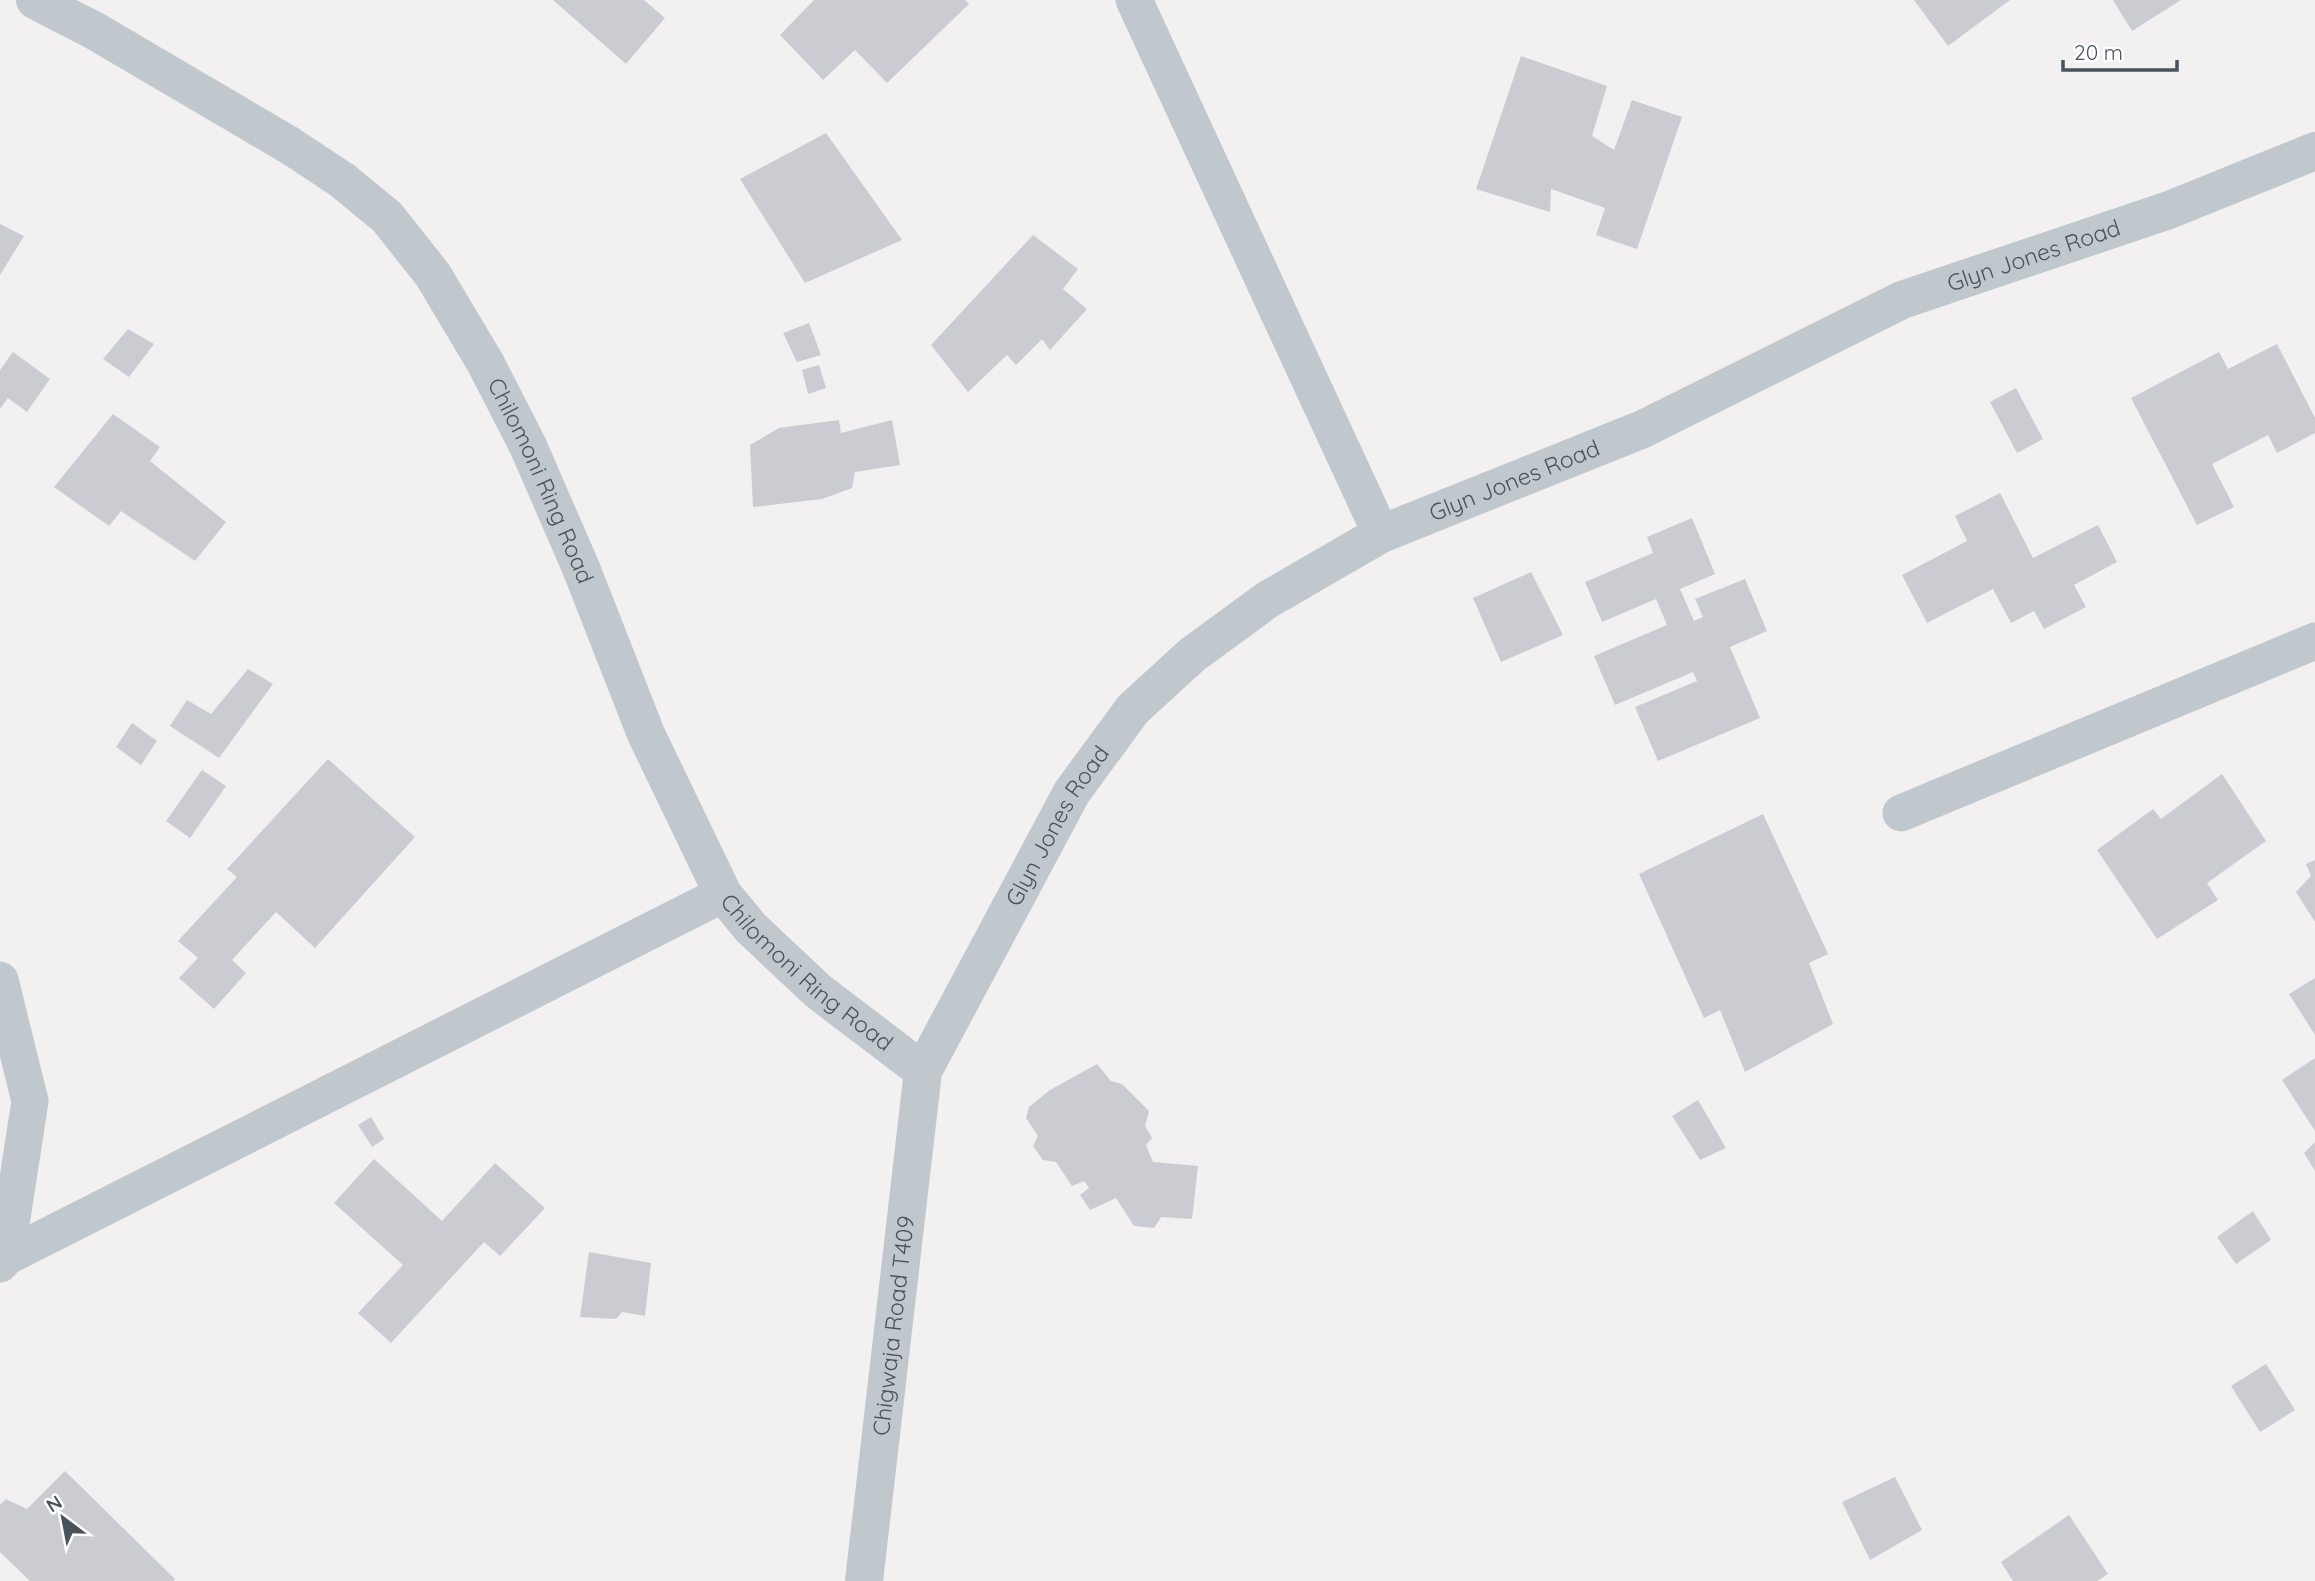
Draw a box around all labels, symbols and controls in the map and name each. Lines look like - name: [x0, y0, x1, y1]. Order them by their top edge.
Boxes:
- scale bar: [2063, 28, 2177, 72]
- text: 20 m: [2074, 39, 2123, 65]
- street label: Glyn Jones Road: [1943, 212, 2124, 298]
- street label: Chilomoni Ring Road: [482, 373, 601, 587]
- street label: Glyn Jones Road: [1425, 433, 1604, 527]
- street label: Glyn Jones Road: [999, 740, 1115, 911]
- street label: Chilomoni Ring Road: [715, 887, 899, 1057]
- street label: Chigwaja Road T409: [866, 1214, 920, 1437]
- north arrow: [28, 1483, 98, 1553]
- text: N: [42, 1490, 66, 1517]

